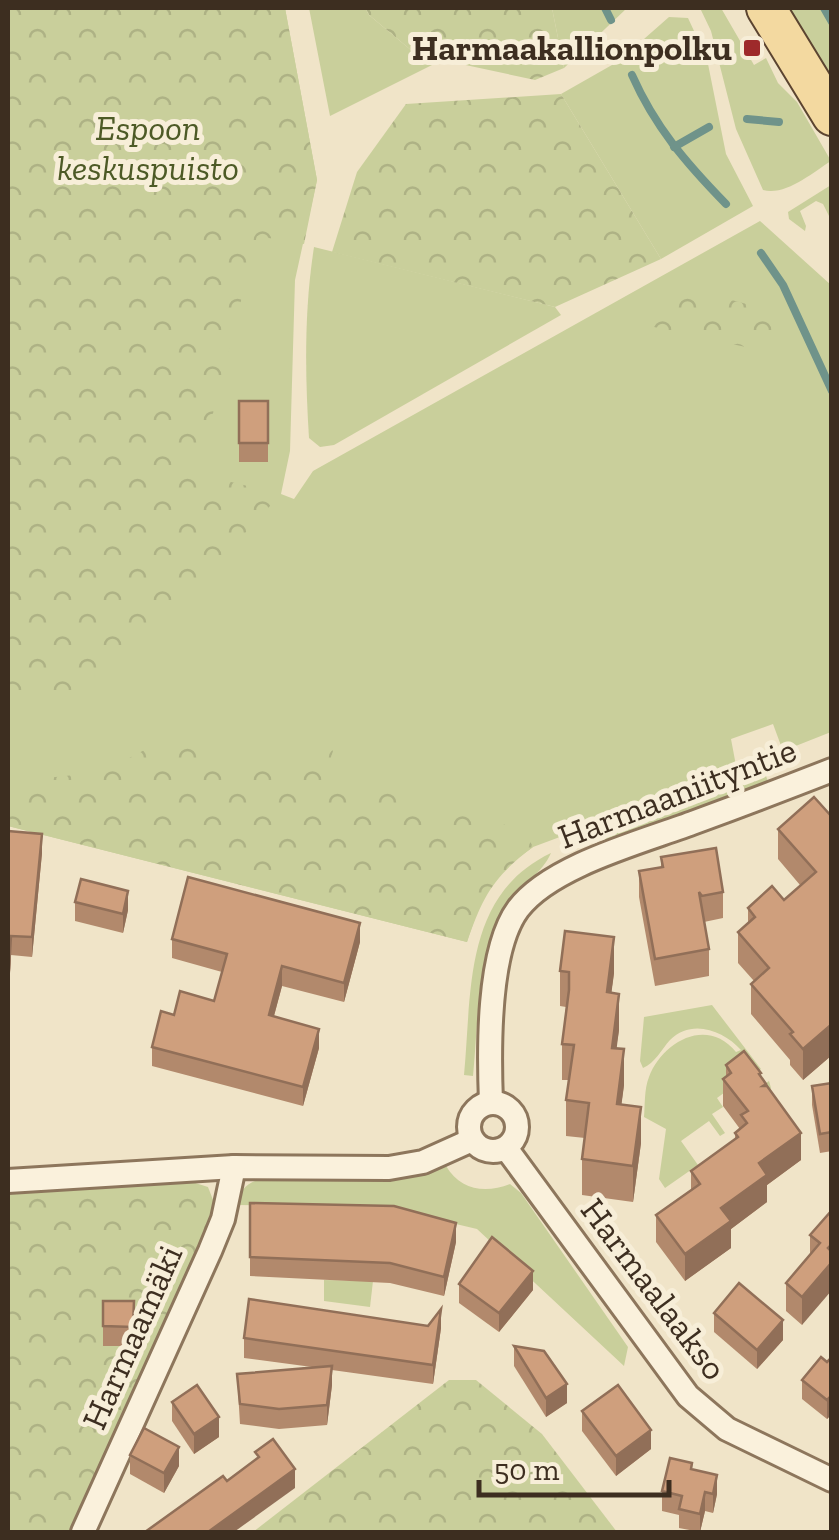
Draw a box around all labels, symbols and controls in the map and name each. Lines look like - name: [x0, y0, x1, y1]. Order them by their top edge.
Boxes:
- place label: Harmaakallionpolku: [412, 27, 732, 69]
- marker: Harmaakallionpolku: [741, 37, 763, 59]
- park label: Espoon keskuspuisto: [57, 107, 239, 189]
- street label: Harmaaniityntie: [552, 728, 802, 858]
- street label: Harmaalaakso: [572, 1190, 736, 1388]
- street label: Harmaamäki: [73, 1238, 191, 1435]
- scale bar: [479, 1435, 669, 1497]
- text: 50 m: [494, 1452, 559, 1488]

